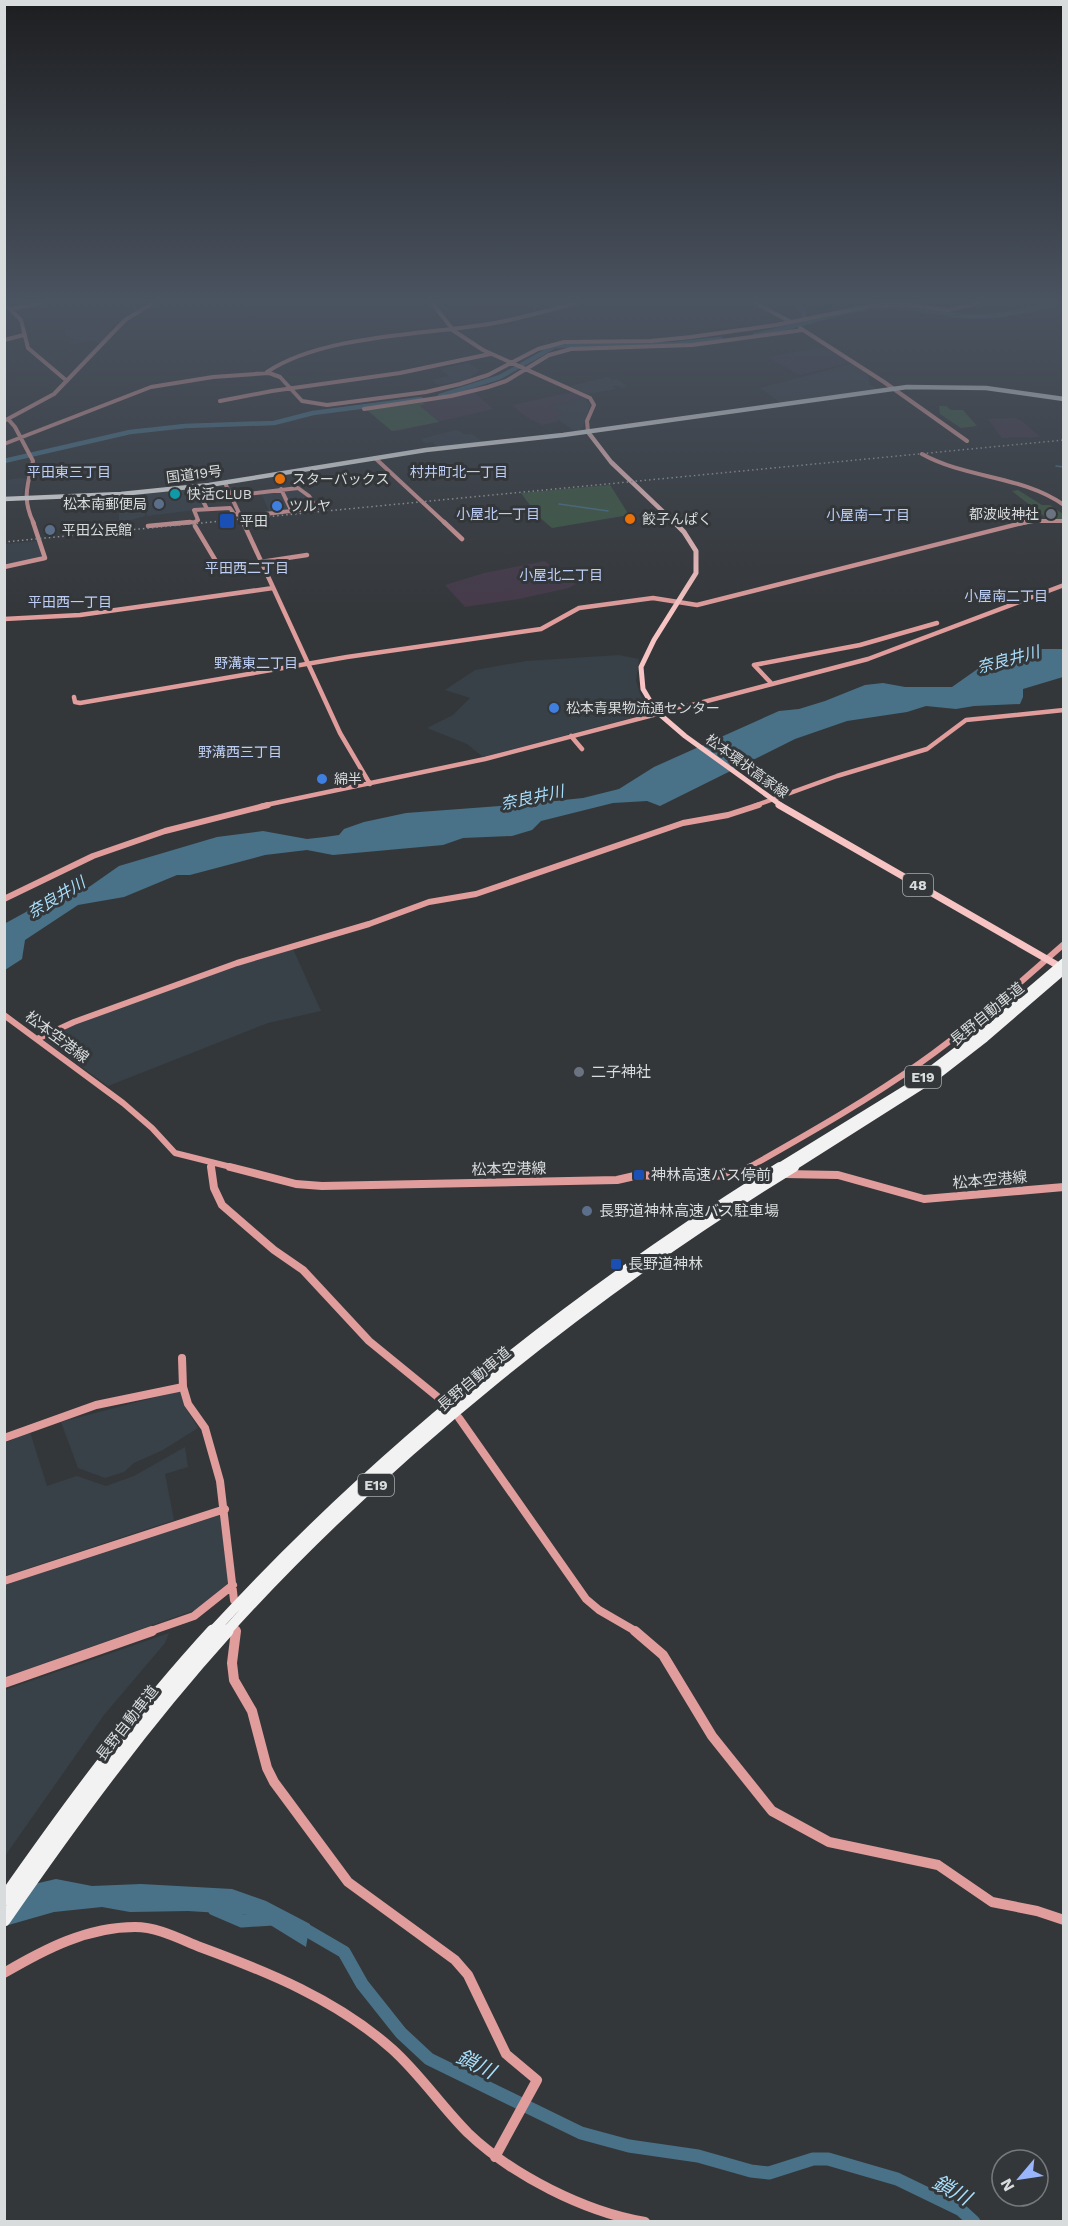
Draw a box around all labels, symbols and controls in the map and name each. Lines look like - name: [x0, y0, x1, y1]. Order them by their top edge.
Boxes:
- street label: 国道19号: [165, 463, 223, 485]
- district label: 平田東三丁目: [27, 464, 111, 480]
- district label: 村井町北一丁目: [410, 464, 508, 480]
- place label: スターバックス: [292, 471, 389, 487]
- marker: スターバックス: [273, 472, 287, 486]
- place label: 快活CLUB: [187, 486, 252, 502]
- marker: 快活CLUB: [168, 487, 182, 501]
- place label: 松本南郵便局: [63, 496, 147, 512]
- marker: 松本南郵便局: [152, 497, 166, 511]
- place label: ツルヤ: [289, 498, 331, 514]
- marker: ツルヤ: [270, 499, 284, 513]
- district label: 小屋北一丁目: [456, 506, 540, 522]
- place label: 都波岐神社: [969, 506, 1039, 522]
- district label: 小屋南一丁目: [826, 507, 910, 523]
- marker: 都波岐神社: [1044, 507, 1058, 521]
- place label: 餃子んぱく: [642, 511, 712, 527]
- marker: 平田: [218, 512, 236, 530]
- marker: 餃子んぱく: [623, 512, 637, 526]
- place label: 平田: [240, 513, 268, 529]
- place label: 平田公民館: [62, 522, 132, 538]
- marker: 平田公民館: [43, 523, 57, 537]
- district label: 平田西二丁目: [205, 560, 289, 576]
- district label: 小屋北二丁目: [519, 567, 603, 583]
- district label: 小屋南二丁目: [964, 588, 1048, 604]
- district label: 平田西一丁目: [28, 594, 112, 610]
- water label: 奈良井川: [975, 642, 1043, 677]
- district label: 野溝東二丁目: [214, 655, 298, 671]
- place label: 松本青果物流通センター: [566, 700, 720, 716]
- marker: 松本青果物流通センター: [547, 701, 561, 715]
- street label: 松本環状高家線: [703, 731, 791, 801]
- district label: 野溝西三丁目: [198, 744, 282, 760]
- place label: 綿半: [334, 771, 362, 787]
- marker: 綿半: [315, 772, 329, 786]
- water label: 奈良井川: [499, 781, 567, 813]
- water label: 奈良井川: [24, 872, 90, 922]
- road number: 48: [903, 874, 933, 896]
- street label: 長野自動車道: [946, 979, 1028, 1049]
- street label: 松本空港線: [22, 1007, 92, 1067]
- place label: 二子神社: [591, 1063, 651, 1081]
- marker: 二子神社: [572, 1065, 586, 1079]
- road number: E19: [905, 1066, 941, 1088]
- street label: 松本空港線: [471, 1159, 547, 1179]
- place label: 神林高速バス停前: [651, 1166, 771, 1184]
- marker: 神林高速バス停前: [632, 1168, 646, 1182]
- street label: 松本空港線: [952, 1168, 1028, 1192]
- place label: 長野道神林高速バス駐車場: [599, 1202, 779, 1220]
- marker: 長野道神林高速バス駐車場: [580, 1204, 594, 1218]
- place label: 長野道神林: [628, 1255, 703, 1273]
- marker: 長野道神林: [609, 1257, 623, 1271]
- street label: 長野自動車道: [434, 1343, 514, 1415]
- road number: E19: [358, 1474, 394, 1496]
- street label: 長野自動車道: [92, 1682, 162, 1764]
- water label: 鎖川: [453, 2044, 501, 2084]
- north arrow: [990, 2148, 1050, 2208]
- water label: 鎖川: [929, 2170, 977, 2211]
- text: N: [996, 2175, 1019, 2195]

